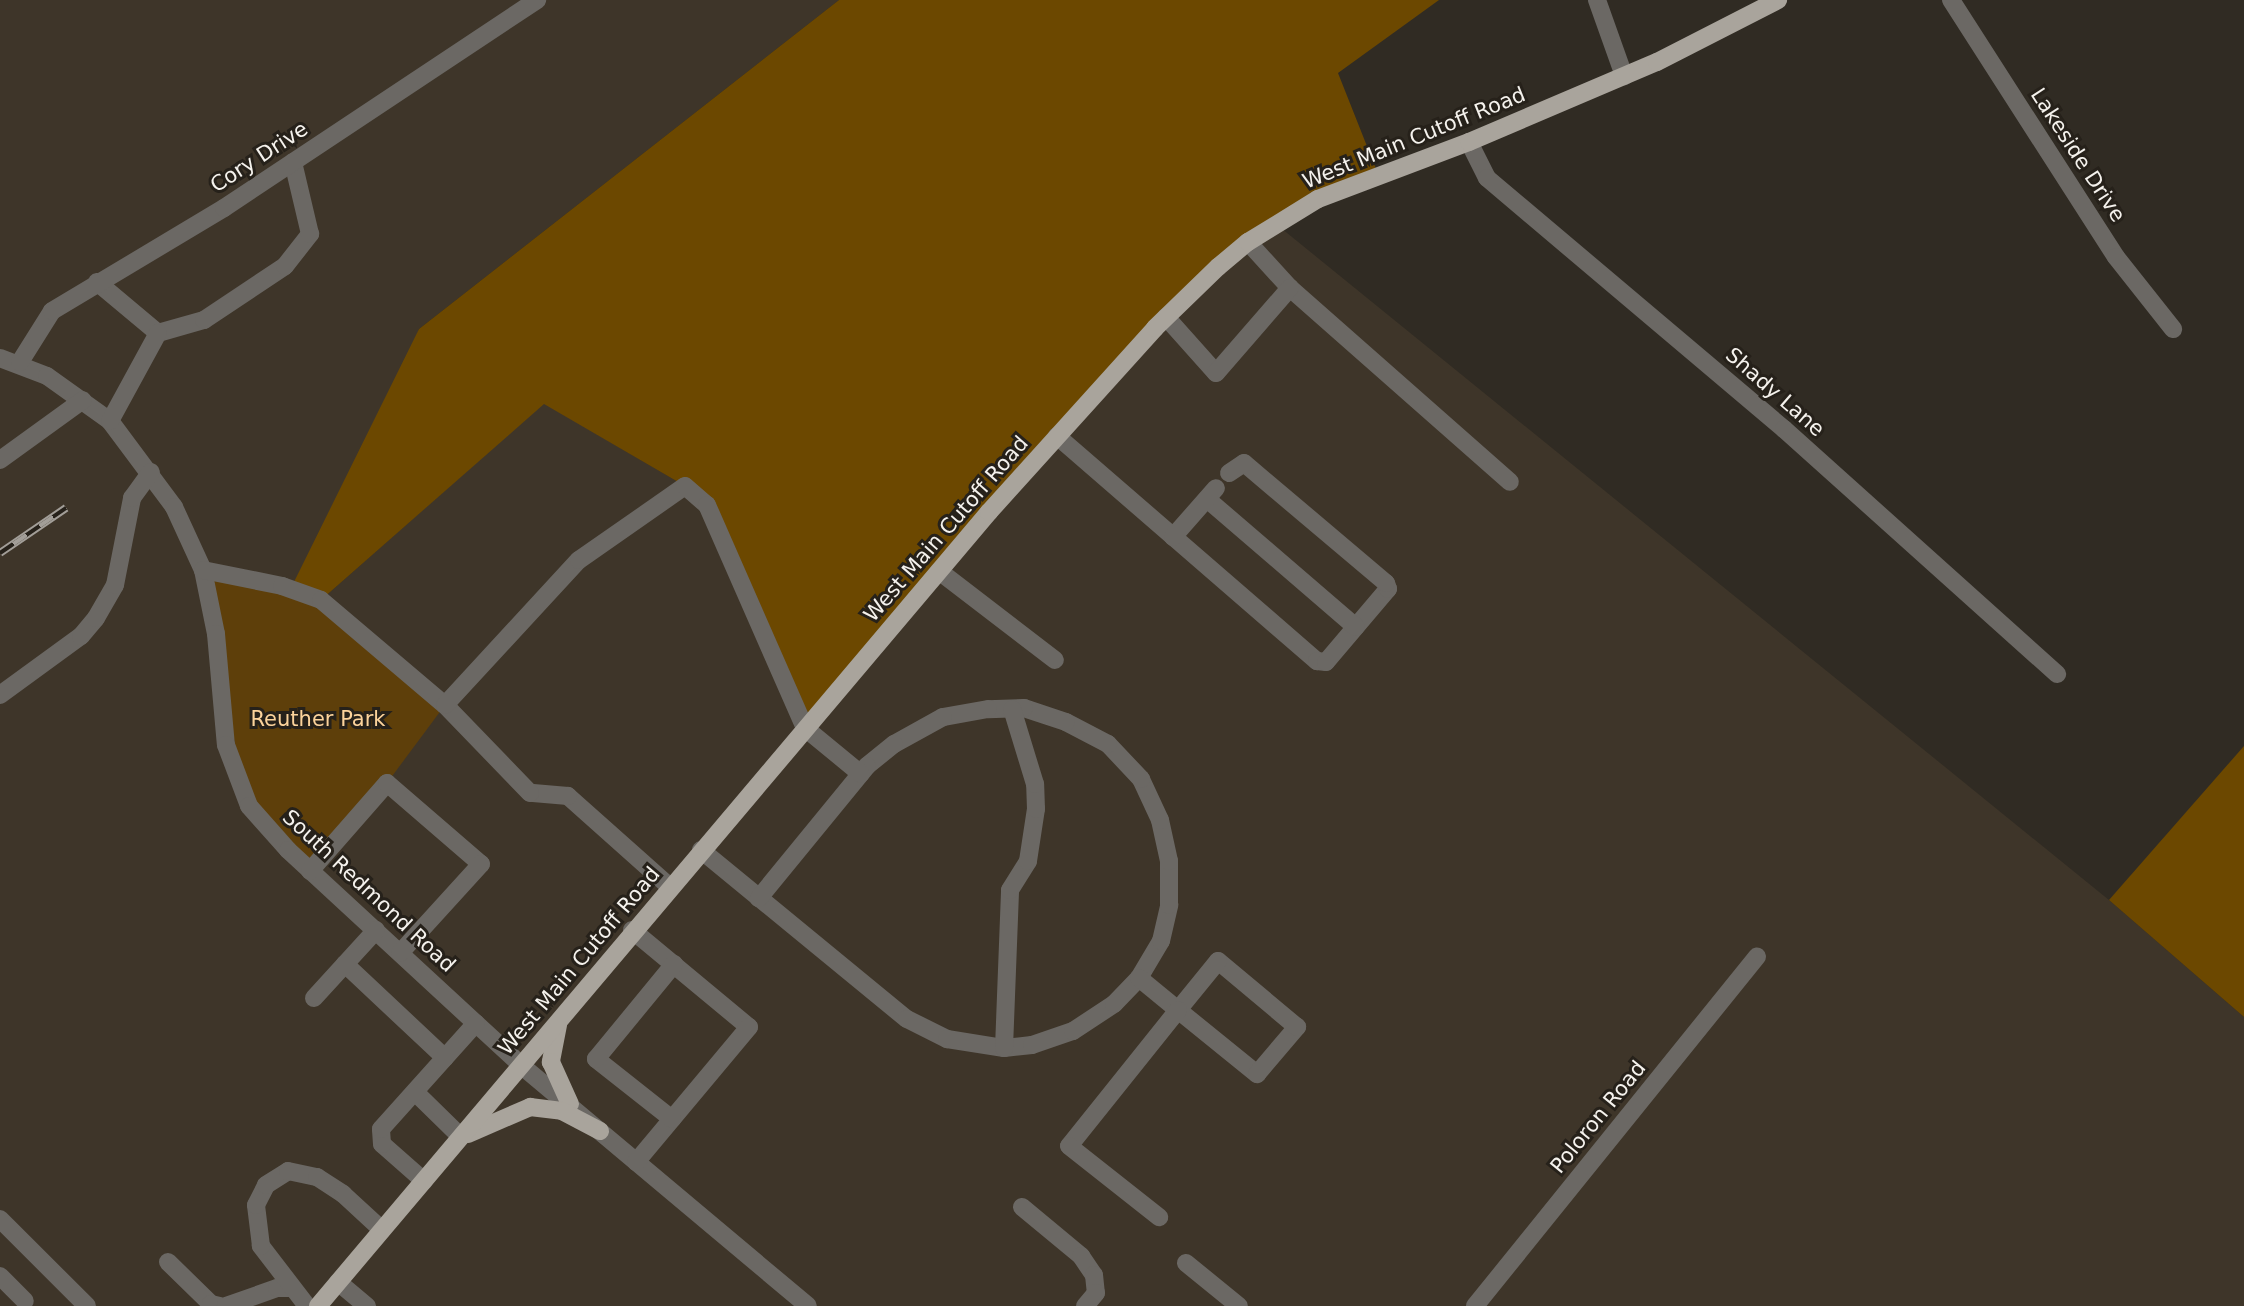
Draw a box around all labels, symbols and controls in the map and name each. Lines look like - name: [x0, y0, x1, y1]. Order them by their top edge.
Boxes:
- street label: West Main Cutoff Road: [1299, 82, 1529, 194]
- street label: Lakeside Drive: [2025, 83, 2131, 227]
- street label: Cory Drive: [205, 116, 313, 198]
- street label: Shady Lane: [1720, 342, 1830, 442]
- street label: West Main Cutoff Road: [858, 431, 1034, 627]
- park label: Reuther Park: [250, 706, 386, 732]
- street label: South Redmond Road: [277, 804, 461, 978]
- street label: West Main Cutoff Road: [493, 862, 665, 1060]
- street label: Poloron Road: [1545, 1056, 1651, 1178]

